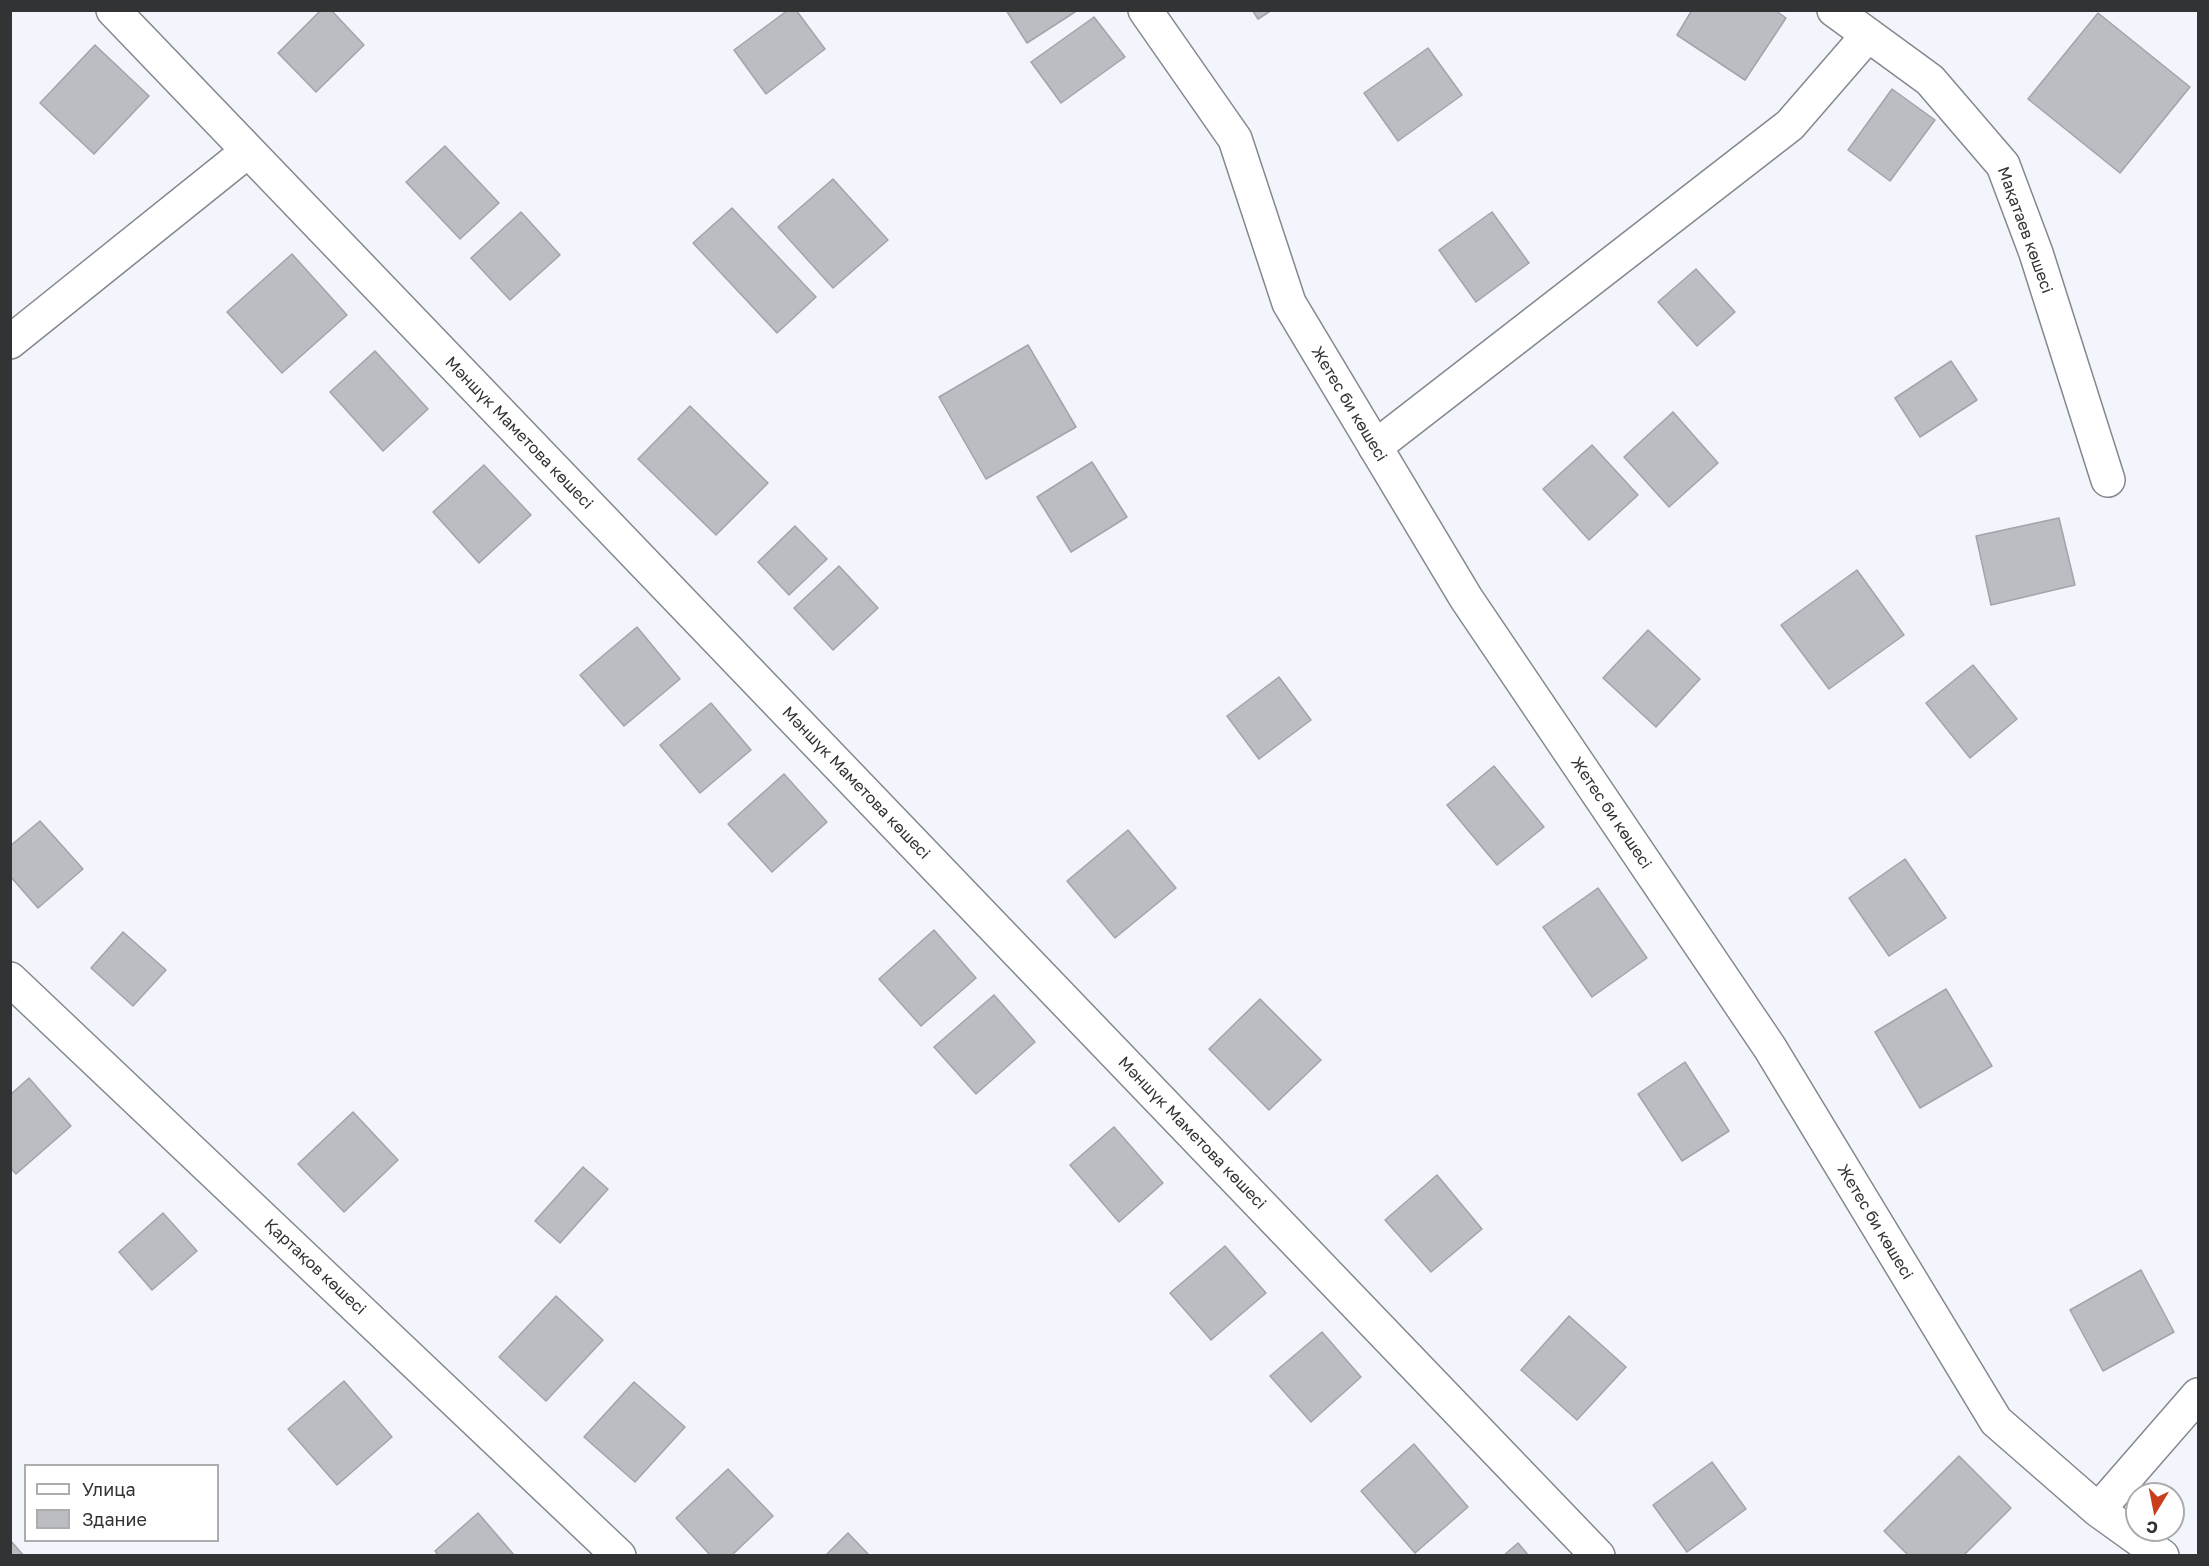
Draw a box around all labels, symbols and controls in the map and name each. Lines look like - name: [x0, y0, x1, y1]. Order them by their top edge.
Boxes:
- street label: Мақатаев көшесі: [1993, 164, 2057, 296]
- street label: Жетес би көшесі: [1307, 343, 1391, 465]
- street label: Мәншүк Маметова көшесі: [441, 353, 597, 513]
- street label: Мәншүк Маметова көшесі: [778, 703, 934, 863]
- street label: Жетес би көшесі: [1566, 753, 1656, 873]
- street label: Мәншүк Маметова көшесі: [1114, 1053, 1270, 1213]
- street label: Жетес би көшесі: [1833, 1161, 1917, 1283]
- street label: Қартақов көшесі: [260, 1215, 370, 1319]
- legend: [24, 1464, 219, 1542]
- text: Улица: [82, 1478, 136, 1500]
- north arrow: [2125, 1482, 2185, 1542]
- text: Здание: [82, 1508, 147, 1530]
- text: С: [2145, 1517, 2160, 1539]

